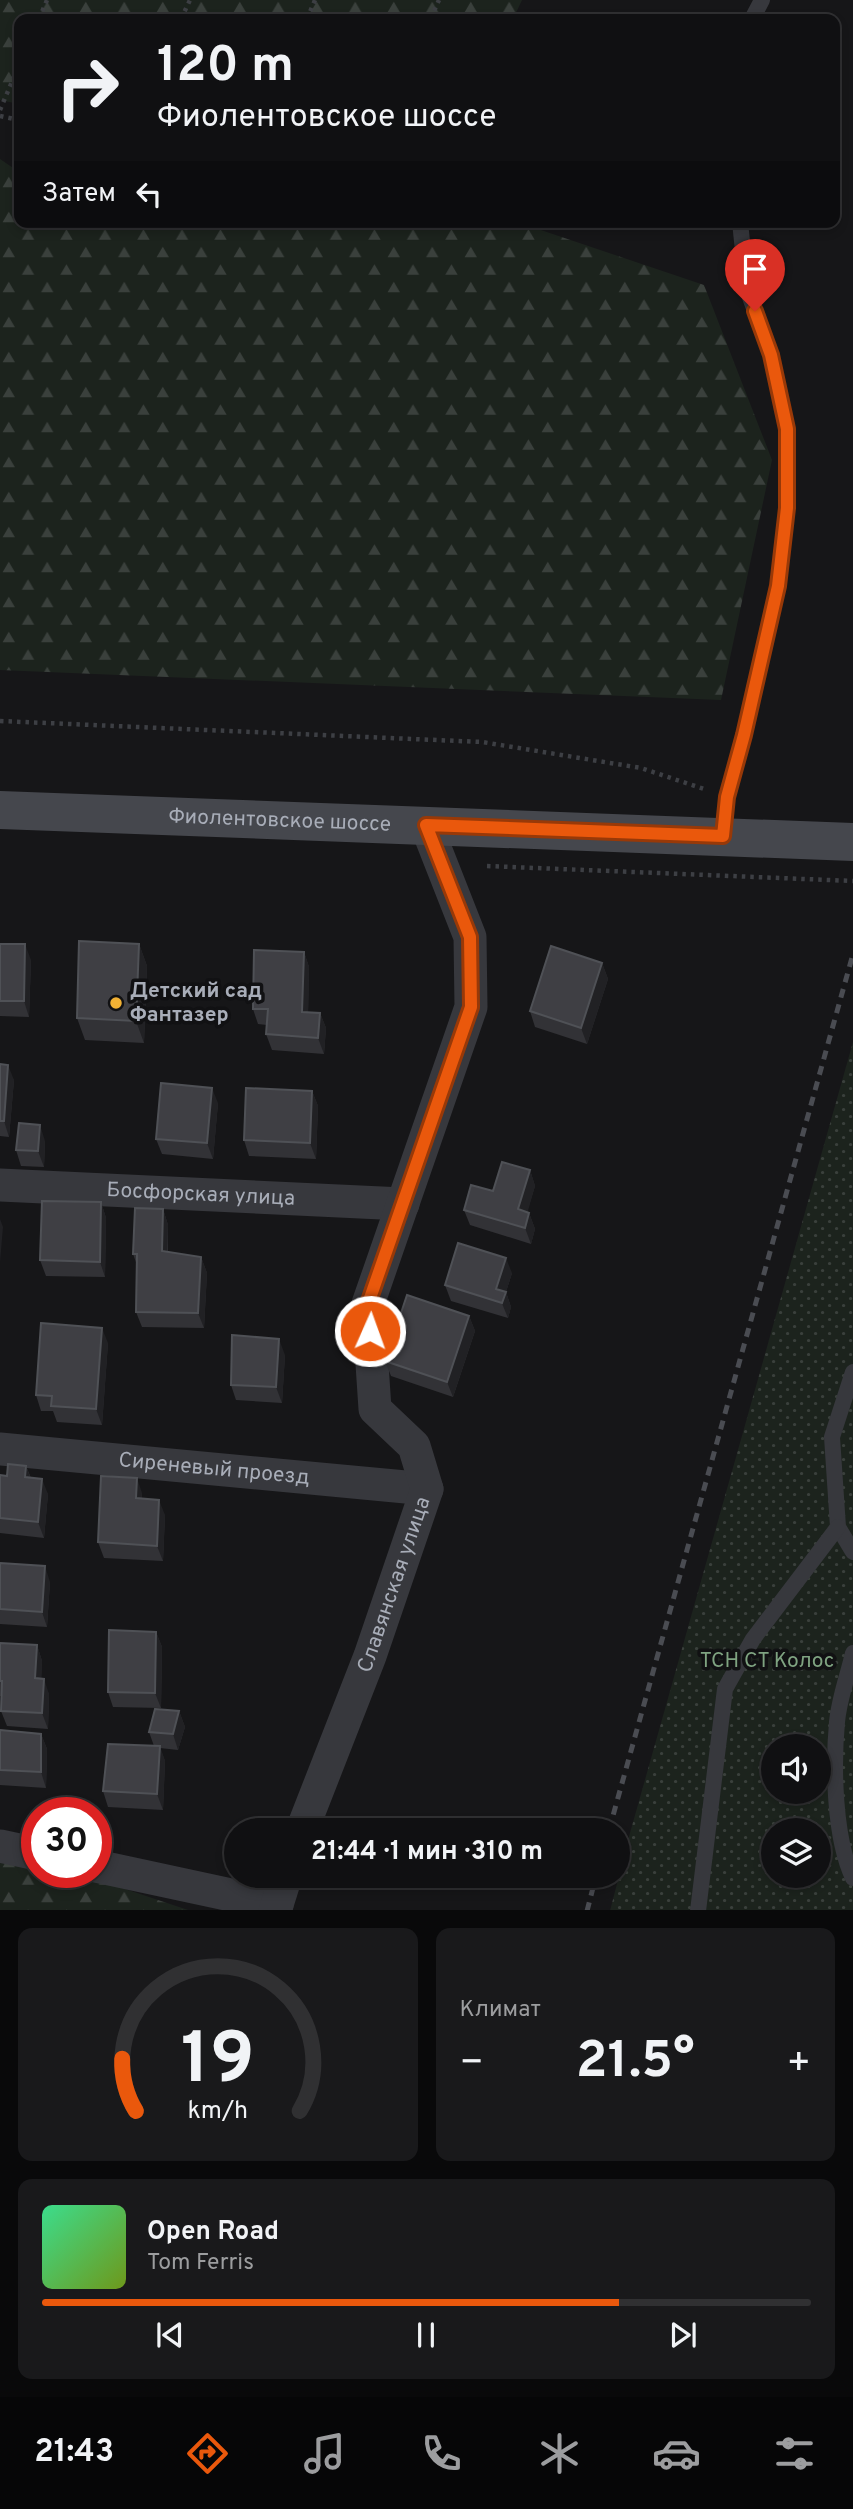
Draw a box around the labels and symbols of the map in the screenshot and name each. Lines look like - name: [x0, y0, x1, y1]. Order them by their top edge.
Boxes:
- pin: [725, 239, 785, 311]
- street label: Фиолентовское шоссе: [168, 803, 392, 838]
- place label: Детский сад Фантазер: [130, 978, 262, 1029]
- marker: Детский сад Фантазер: [108, 995, 124, 1011]
- street label: Босфорская улица: [106, 1177, 296, 1212]
- position arrow: [333, 1294, 407, 1368]
- street label: Сиреневый проезд: [117, 1447, 311, 1491]
- street label: Славянская улица: [351, 1493, 437, 1677]
- park label: ТСН СТ Колос: [700, 1648, 834, 1675]
- speed limit sign: 30: [21, 1797, 112, 1888]

